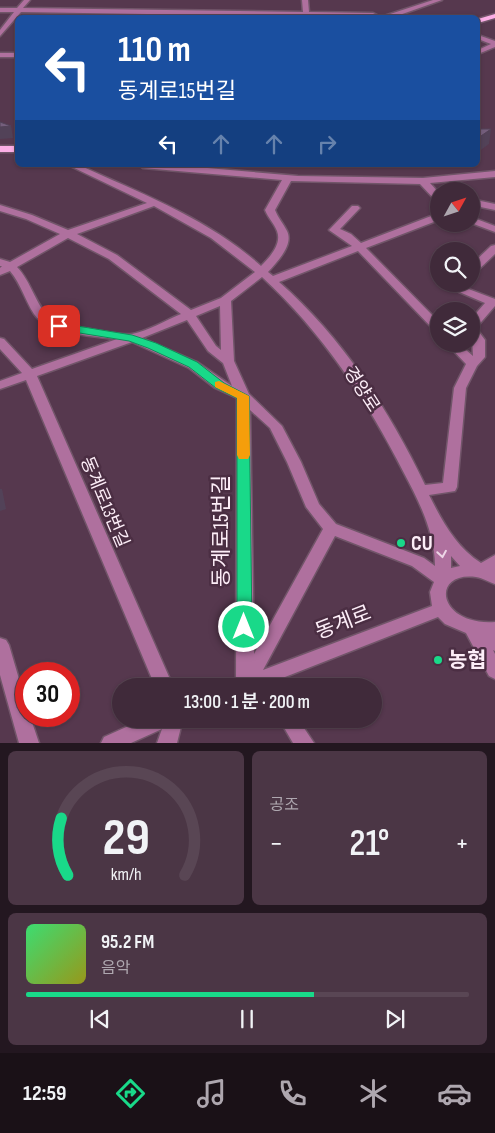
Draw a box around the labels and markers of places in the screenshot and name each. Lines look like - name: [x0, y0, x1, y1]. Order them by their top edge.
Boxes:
- pin: [38, 305, 80, 347]
- place label: CU: [411, 531, 433, 556]
- marker: CU: [395, 537, 407, 549]
- place label: 농협: [448, 648, 487, 673]
- marker: 농협: [432, 654, 444, 666]

